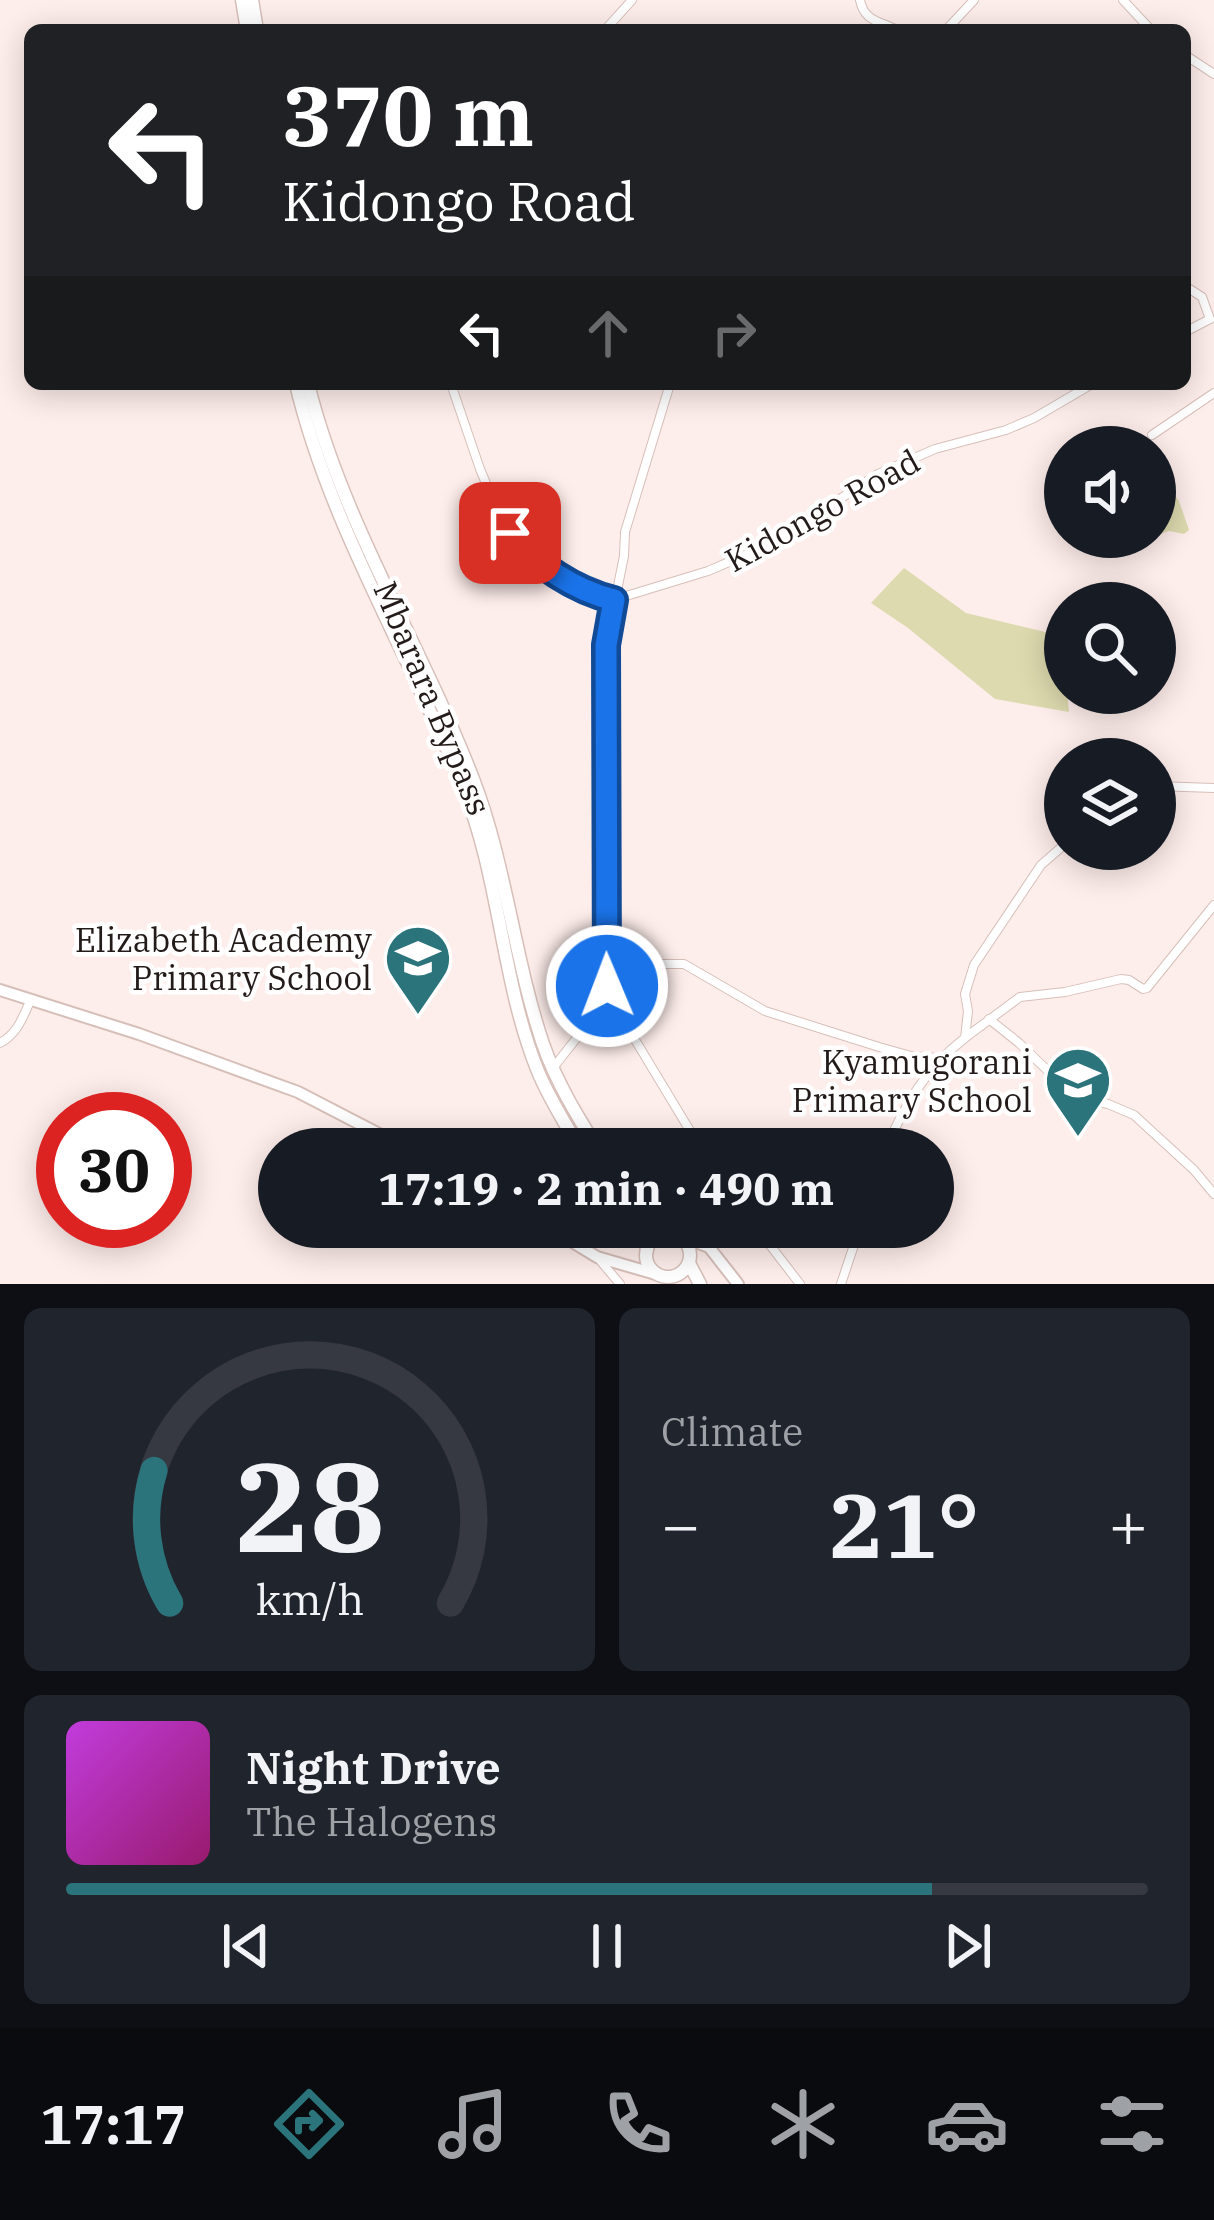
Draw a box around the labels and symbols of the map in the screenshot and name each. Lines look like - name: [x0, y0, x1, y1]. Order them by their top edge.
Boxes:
- street label: Kidongo Road: [717, 439, 927, 581]
- pin: [459, 482, 561, 584]
- street label: Mbarara Bypass: [364, 575, 502, 821]
- place label: Elizabeth Academy Primary School: [75, 918, 372, 999]
- school or university icon: Elizabeth Academy Primary School: [383, 923, 453, 1017]
- position arrow: [544, 923, 670, 1049]
- place label: Kyamugorani Primary School: [792, 1040, 1032, 1121]
- school or university icon: Kyamugorani Primary School: [1043, 1045, 1113, 1139]
- speed limit sign: 30: [36, 1092, 192, 1248]

